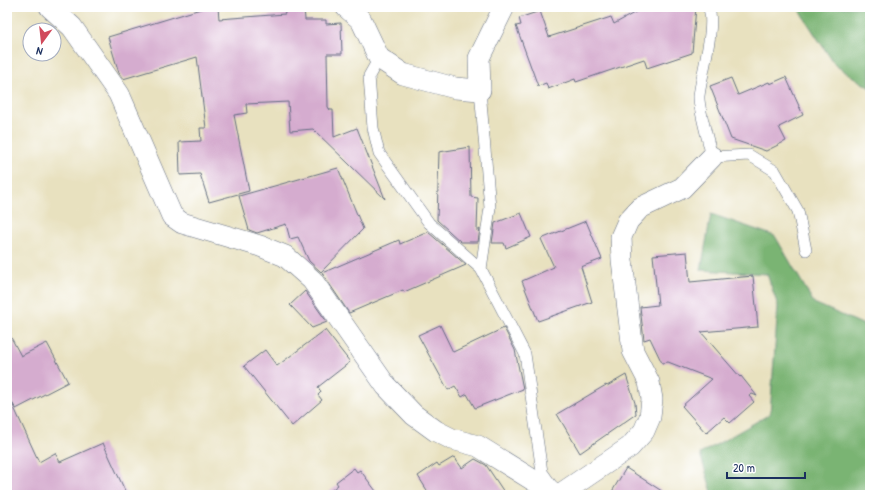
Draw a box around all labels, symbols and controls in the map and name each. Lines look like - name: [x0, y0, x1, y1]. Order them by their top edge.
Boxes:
- north arrow: [22, 22, 62, 62]
- text: N: [35, 44, 44, 59]
- scale bar: [727, 454, 805, 480]
- text: 20 m: [733, 459, 755, 476]

